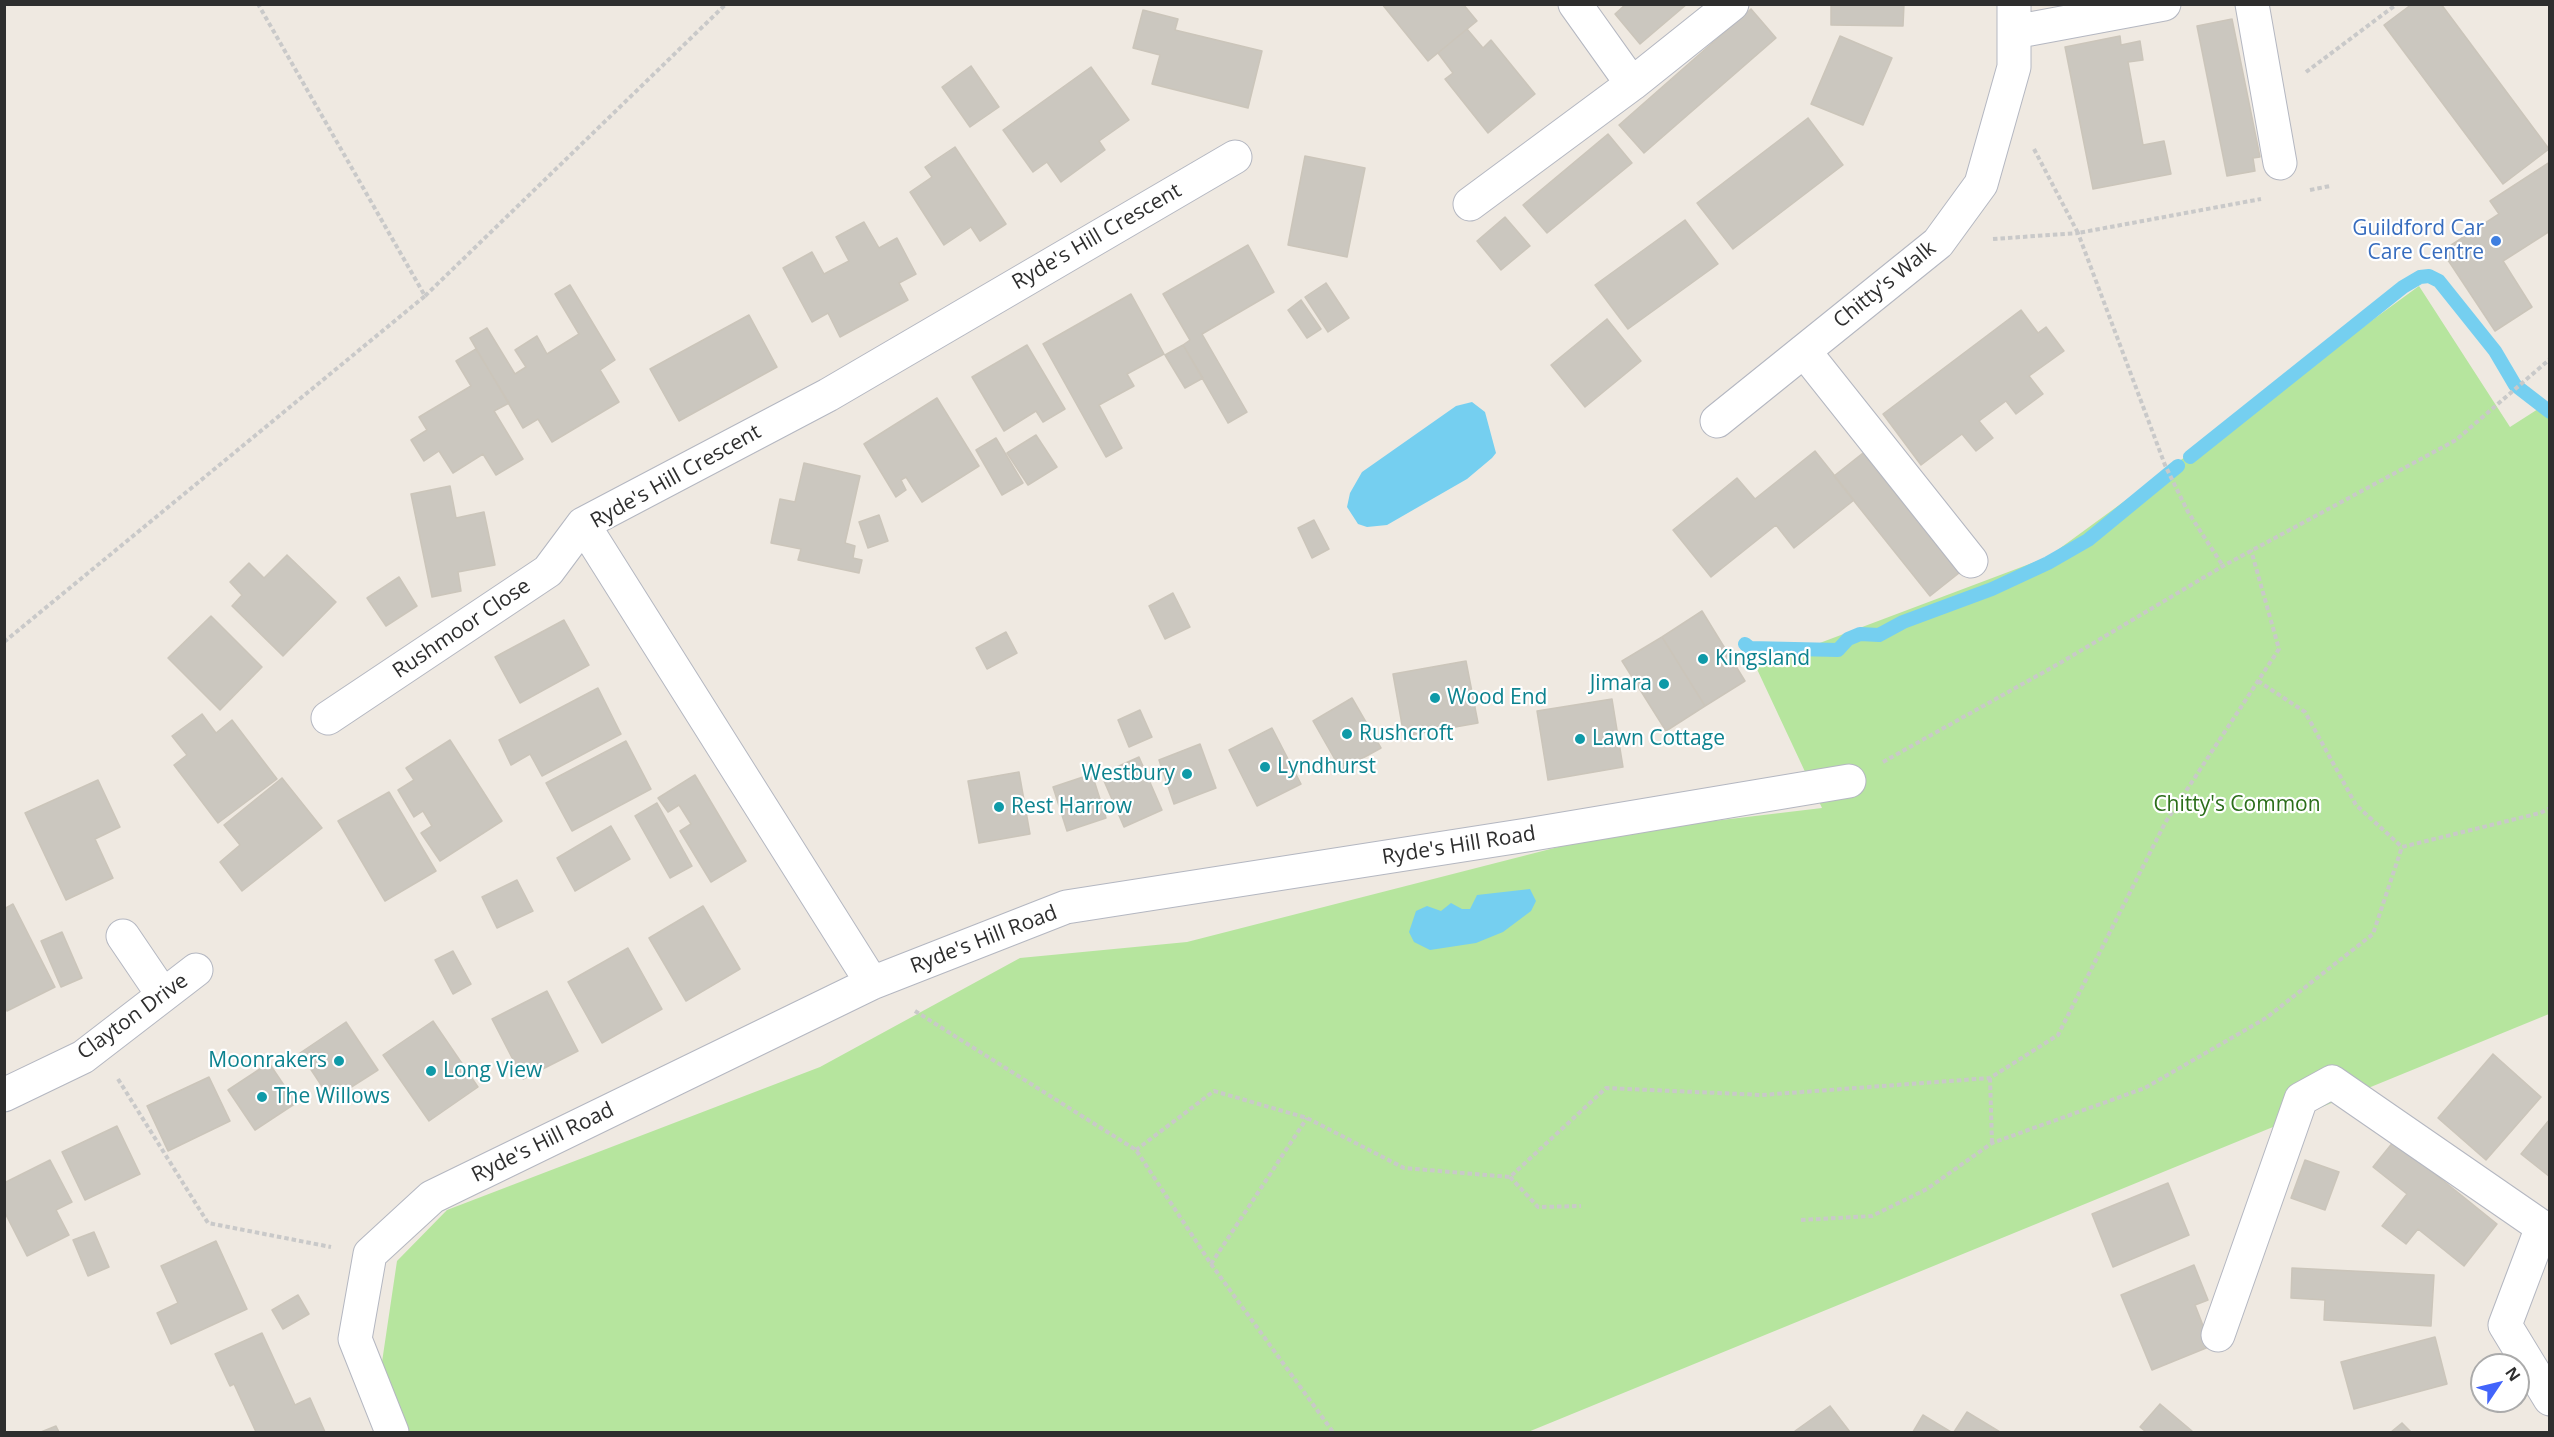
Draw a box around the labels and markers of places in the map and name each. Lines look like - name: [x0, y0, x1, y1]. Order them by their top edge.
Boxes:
- place label: Guildford Car Care Centre: [2352, 216, 2484, 266]
- marker: Guildford Car Care Centre: [2489, 234, 2503, 248]
- place label: Kingsland: [1715, 646, 1810, 672]
- marker: Kingsland: [1696, 652, 1710, 666]
- place label: Jimara: [1590, 671, 1652, 697]
- marker: Jimara: [1657, 677, 1671, 691]
- place label: Wood End: [1447, 685, 1547, 711]
- marker: Wood End: [1428, 691, 1442, 705]
- place label: Rushcroft: [1359, 721, 1454, 747]
- place label: Lawn Cottage: [1592, 726, 1725, 752]
- marker: Rushcroft: [1340, 727, 1354, 741]
- marker: Lawn Cottage: [1573, 732, 1587, 746]
- place label: Lyndhurst: [1277, 754, 1376, 780]
- marker: Lyndhurst: [1258, 760, 1272, 774]
- place label: Westbury: [1081, 761, 1175, 787]
- marker: Westbury: [1180, 767, 1194, 781]
- place label: Rest Harrow: [1011, 794, 1132, 820]
- marker: Rest Harrow: [992, 800, 1006, 814]
- place label: Moonrakers: [208, 1048, 327, 1074]
- marker: Moonrakers: [332, 1054, 346, 1068]
- place label: Long View: [443, 1058, 542, 1084]
- marker: Long View: [424, 1064, 438, 1078]
- place label: The Willows: [274, 1084, 390, 1110]
- marker: The Willows: [255, 1090, 269, 1104]

